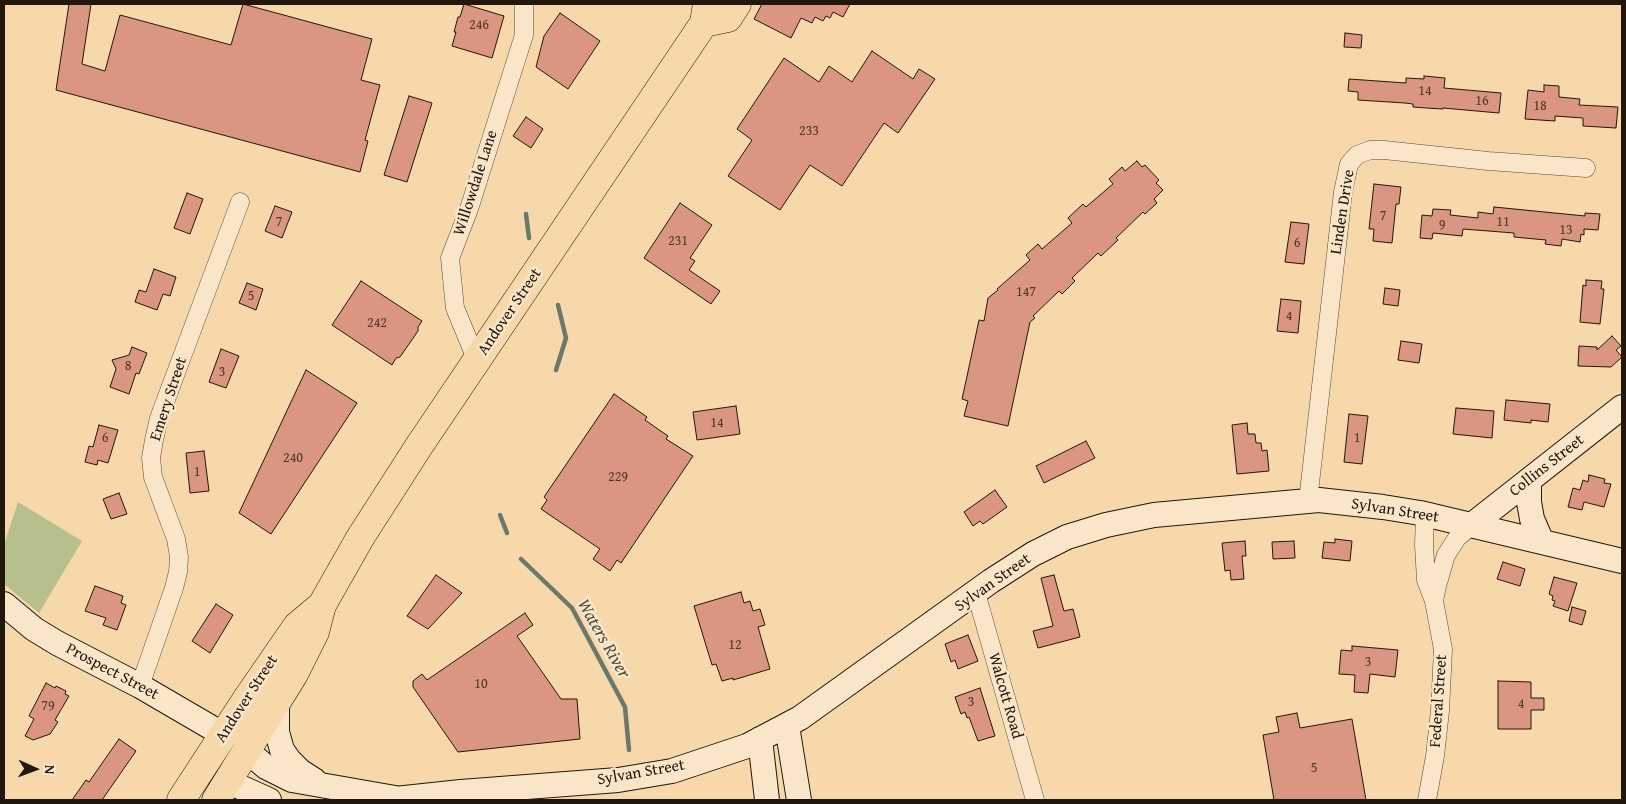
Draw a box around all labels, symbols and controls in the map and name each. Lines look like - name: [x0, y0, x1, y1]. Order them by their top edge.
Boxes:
- house number: 246: [469, 17, 489, 33]
- house number: 14: [1418, 83, 1432, 99]
- house number: 16: [1475, 93, 1489, 109]
- house number: 18: [1533, 98, 1547, 114]
- house number: 233: [799, 123, 819, 139]
- street label: Willowdale Lane: [450, 128, 502, 238]
- street label: Linden Drive: [1327, 168, 1359, 256]
- house number: 7: [1380, 208, 1386, 224]
- house number: 7: [276, 214, 282, 230]
- house number: 11: [1496, 214, 1510, 230]
- house number: 9: [1439, 217, 1445, 233]
- house number: 13: [1559, 222, 1573, 238]
- house number: 231: [668, 233, 688, 249]
- house number: 6: [1294, 235, 1300, 251]
- street label: Andover Street: [474, 265, 546, 359]
- house number: 147: [1016, 284, 1036, 300]
- house number: 5: [248, 288, 254, 304]
- house number: 4: [1286, 308, 1292, 324]
- house number: 242: [367, 315, 387, 331]
- street label: Emery Street: [146, 355, 192, 443]
- house number: 8: [125, 358, 131, 374]
- house number: 3: [219, 364, 225, 380]
- house number: 14: [710, 415, 724, 431]
- house number: 6: [102, 430, 108, 446]
- house number: 1: [1354, 430, 1360, 446]
- street label: Collins Street: [1506, 431, 1588, 501]
- house number: 240: [283, 450, 303, 466]
- house number: 1: [194, 464, 200, 480]
- house number: 229: [608, 469, 628, 485]
- street label: Sylvan Street: [1350, 495, 1440, 527]
- street label: Sylvan Street: [951, 550, 1035, 616]
- water label: Waters River: [572, 596, 634, 682]
- house number: 12: [728, 637, 742, 653]
- street label: Prospect Street: [62, 639, 162, 705]
- street label: Walcott Road: [984, 651, 1026, 741]
- street label: Andover Street: [212, 652, 282, 746]
- house number: 3: [1365, 654, 1371, 670]
- street label: Federal Street: [1426, 654, 1452, 748]
- house number: 10: [474, 676, 488, 692]
- house number: 3: [968, 694, 974, 710]
- house number: 4: [1518, 696, 1524, 712]
- house number: 79: [41, 698, 55, 714]
- north arrow: [10, 744, 60, 794]
- street label: Sylvan Street: [596, 756, 686, 790]
- house number: 5: [1311, 760, 1317, 776]
- text: N: [40, 764, 60, 775]

